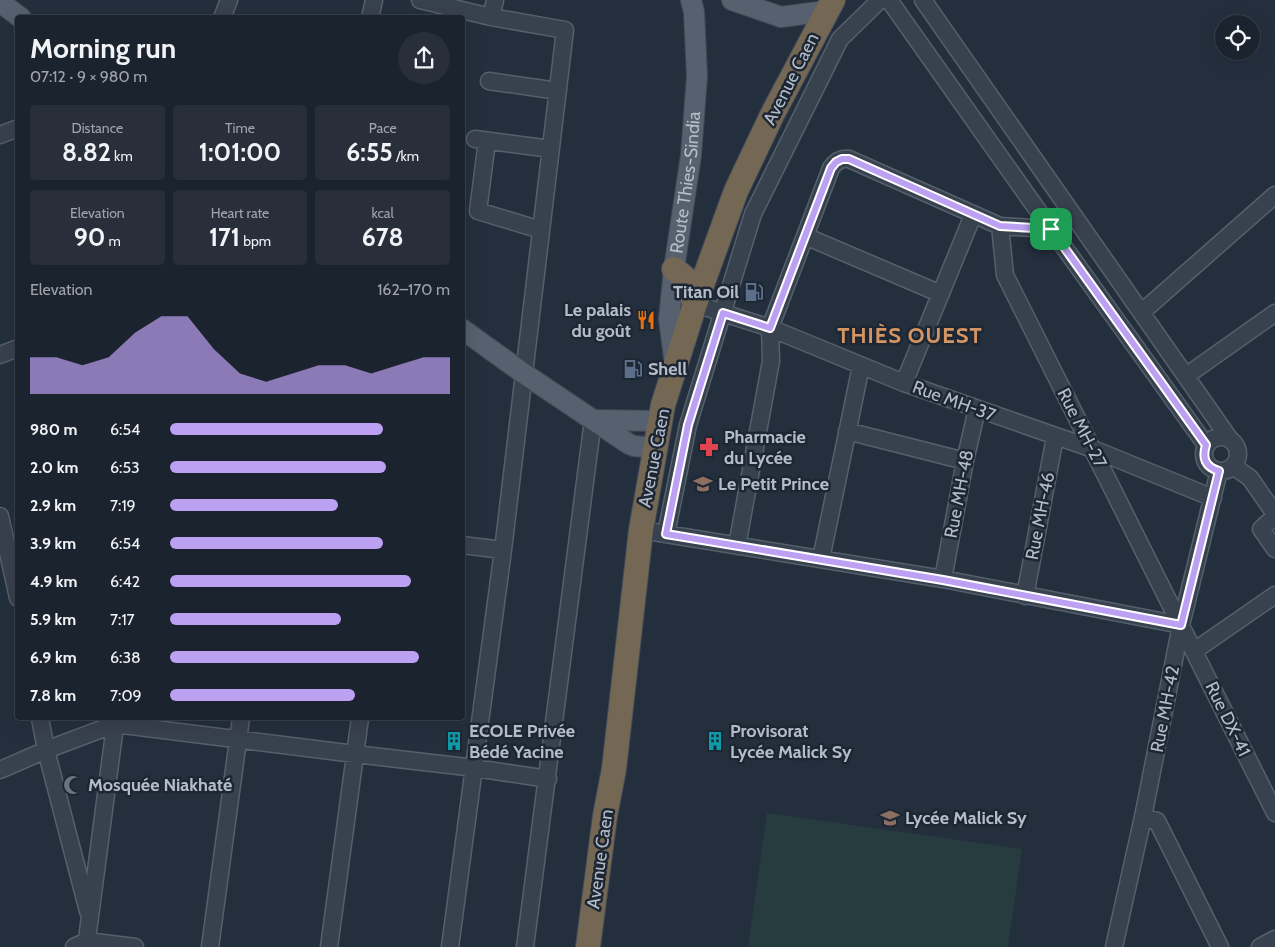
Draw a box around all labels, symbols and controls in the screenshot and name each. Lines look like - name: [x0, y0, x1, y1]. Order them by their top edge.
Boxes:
- map controls: [1215, 15, 1260, 60]
- button: locate: [1215, 15, 1260, 60]
- street label: Avenue Caen: [758, 29, 824, 129]
- text: Morning run: [30, 31, 176, 65]
- button: share: [398, 32, 450, 84]
- text: 07:12 · 9 × 980 m: [30, 67, 147, 86]
- street label: Route Thies-Sindia: [665, 110, 705, 255]
- text: Distance: [72, 119, 123, 137]
- text: Time: [225, 119, 255, 137]
- text: Pace: [369, 119, 397, 137]
- text: 8.82: [62, 137, 111, 167]
- text: 1:01:00: [199, 137, 281, 167]
- text: 6:55: [346, 137, 393, 167]
- text: km: [111, 147, 133, 165]
- text: /km: [393, 147, 419, 165]
- text: Elevation: [70, 204, 125, 222]
- text: Heart rate: [211, 204, 269, 222]
- text: kcal: [371, 204, 394, 222]
- pin: [1030, 208, 1072, 250]
- icon: arrive: [1037, 215, 1065, 243]
- text: 90: [74, 222, 105, 252]
- text: 171: [209, 222, 240, 252]
- text: 678: [362, 222, 404, 252]
- text: m: [105, 232, 121, 250]
- text: bpm: [240, 232, 271, 250]
- text: Elevation: [30, 280, 93, 299]
- text: 162–170 m: [377, 280, 450, 299]
- place label: Titan Oil: [673, 281, 739, 303]
- fuel station icon: Titan Oil: [743, 281, 765, 303]
- place label: Le palais du goût: [564, 299, 631, 342]
- restaurant icon: Le palais du goût: [635, 309, 657, 331]
- district label: THIÈS OUEST: [837, 322, 983, 349]
- fuel station icon: Shell: [622, 358, 644, 380]
- place label: Shell: [648, 358, 687, 380]
- street label: Rue MH-37: [909, 376, 999, 426]
- street label: Rue MH-27: [1053, 385, 1111, 471]
- street label: Avenue Caen: [634, 407, 674, 509]
- text: 980 m: [30, 420, 77, 439]
- text: 6:54: [110, 420, 140, 439]
- place label: Pharmacie du Lycée: [724, 426, 806, 469]
- pharmacy icon: Pharmacie du Lycée: [698, 436, 720, 458]
- street label: Rue MH-48: [940, 448, 978, 540]
- text: 2.0 km: [30, 458, 78, 477]
- text: 6:53: [110, 458, 140, 477]
- street label: Rue MH-46: [1021, 470, 1059, 562]
- school or university icon: Le Petit Prince: [692, 473, 714, 495]
- place label: Le Petit Prince: [718, 473, 829, 495]
- text: 2.9 km: [30, 496, 76, 515]
- text: 7:19: [110, 496, 136, 515]
- text: 3.9 km: [30, 534, 76, 553]
- text: 6:54: [110, 534, 140, 553]
- text: 4.9 km: [30, 572, 78, 591]
- text: 6:42: [110, 572, 140, 591]
- text: 5.9 km: [30, 610, 76, 629]
- text: 7:17: [110, 610, 135, 629]
- text: 6.9 km: [30, 648, 77, 667]
- text: 6:38: [110, 648, 141, 667]
- street label: Rue MH-42: [1146, 664, 1184, 754]
- street label: Rue DX-41: [1201, 678, 1255, 760]
- text: 7.8 km: [30, 686, 76, 705]
- text: 7:09: [110, 686, 142, 705]
- place label: ECOLE Privée Bédé Yacine: [469, 720, 575, 763]
- place label: Provisorat Lycée Malick Sy: [730, 720, 852, 763]
- building icon: ECOLE Privée Bédé Yacine: [443, 730, 465, 752]
- building icon: Provisorat Lycée Malick Sy: [704, 730, 726, 752]
- mosque icon: Mosquée Niakhaté: [62, 774, 84, 796]
- place label: Mosquée Niakhaté: [88, 774, 232, 796]
- school or university icon: Lycée Malick Sy: [879, 807, 901, 829]
- place label: Lycée Malick Sy: [905, 807, 1027, 829]
- street label: Avenue Caen: [582, 808, 618, 910]

